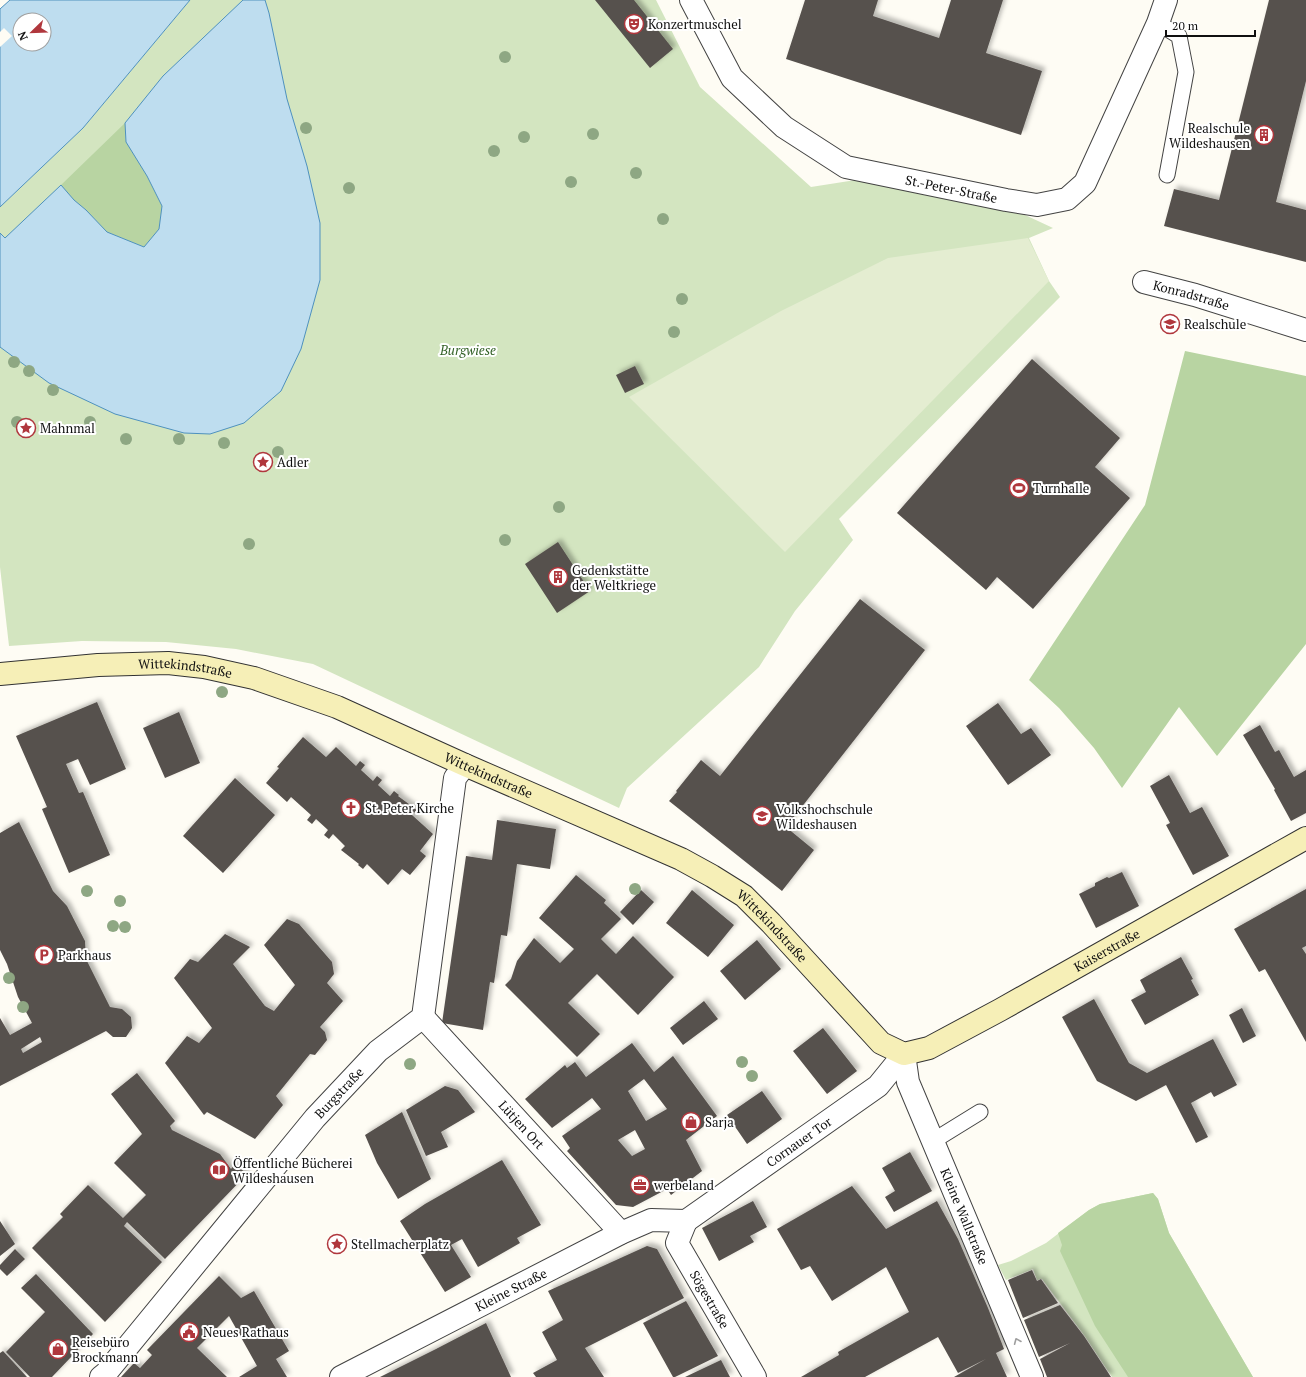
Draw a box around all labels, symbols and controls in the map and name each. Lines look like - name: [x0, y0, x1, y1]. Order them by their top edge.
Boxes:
- north arrow: [12, 12, 52, 52]
- scale bar: [1166, 12, 1255, 38]
- theatre icon: Konzertmuschel: [623, 13, 645, 35]
- place label: Konzertmuschel: [648, 15, 742, 33]
- text: 20 m: [1172, 18, 1199, 33]
- text: N: [14, 29, 31, 42]
- place label: Realschule Wildeshausen: [1169, 119, 1250, 152]
- building icon: Realschule Wildeshausen: [1253, 124, 1275, 146]
- street label: St.-Peter-Straße: [904, 170, 999, 207]
- street label: Konradstraße: [1151, 276, 1232, 314]
- school or university icon: Realschule: [1159, 313, 1181, 335]
- place label: Realschule: [1184, 315, 1246, 333]
- park label: Burgwiese: [439, 341, 496, 359]
- place icon: Mahnmal: [15, 417, 37, 439]
- place label: Mahnmal: [40, 419, 95, 437]
- place icon: Adler: [252, 451, 274, 473]
- place label: Adler: [277, 453, 309, 471]
- sports icon: Turnhalle: [1008, 477, 1030, 499]
- place label: Turnhalle: [1033, 479, 1089, 497]
- place label: Gedenkstätte der Weltkriege: [572, 561, 656, 594]
- building icon: Gedenkstätte der Weltkriege: [547, 566, 569, 588]
- street label: Wittekindstraße: [138, 654, 234, 682]
- street label: Wittekindstraße: [442, 748, 536, 802]
- church icon: St. Peter Kirche: [340, 797, 362, 819]
- place label: St. Peter Kirche: [365, 799, 454, 817]
- place label: Volkshochschule Wildeshausen: [776, 800, 873, 833]
- school or university icon: Volkshochschule Wildeshausen: [751, 805, 773, 827]
- street label: Wittekindstraße: [734, 885, 812, 966]
- street label: Kaiserstraße: [1070, 924, 1143, 976]
- parking icon: Parkhaus: [33, 944, 55, 966]
- place label: Parkhaus: [58, 946, 111, 964]
- street label: Burgstraße: [310, 1063, 367, 1122]
- street label: Lütjen Ort: [495, 1096, 549, 1153]
- shop icon: Sarja: [680, 1111, 702, 1133]
- street label: Cornauer Tor: [763, 1112, 835, 1171]
- place label: Sarja: [705, 1113, 734, 1131]
- place label: Öffentliche Bücherei Wildeshausen: [233, 1154, 353, 1187]
- library icon: Öffentliche Bücherei Wildeshausen: [208, 1159, 230, 1181]
- street label: Kleine Wallstraße: [936, 1165, 993, 1267]
- office icon: werbeland: [629, 1174, 651, 1196]
- place label: werbeland: [653, 1176, 714, 1194]
- place icon: Stellmacherplatz: [326, 1233, 348, 1255]
- place label: Stellmacherplatz: [351, 1235, 449, 1253]
- street label: Kleine Straße: [472, 1264, 550, 1316]
- street label: Sögestraße: [686, 1267, 734, 1332]
- public building icon: Neues Rathaus: [178, 1321, 200, 1343]
- place label: Neues Rathaus: [203, 1323, 289, 1341]
- place label: Reisebüro Brockmann: [72, 1333, 138, 1366]
- shop icon: Reisebüro Brockmann: [47, 1338, 69, 1360]
- one-way arrow: [1014, 1338, 1022, 1346]

